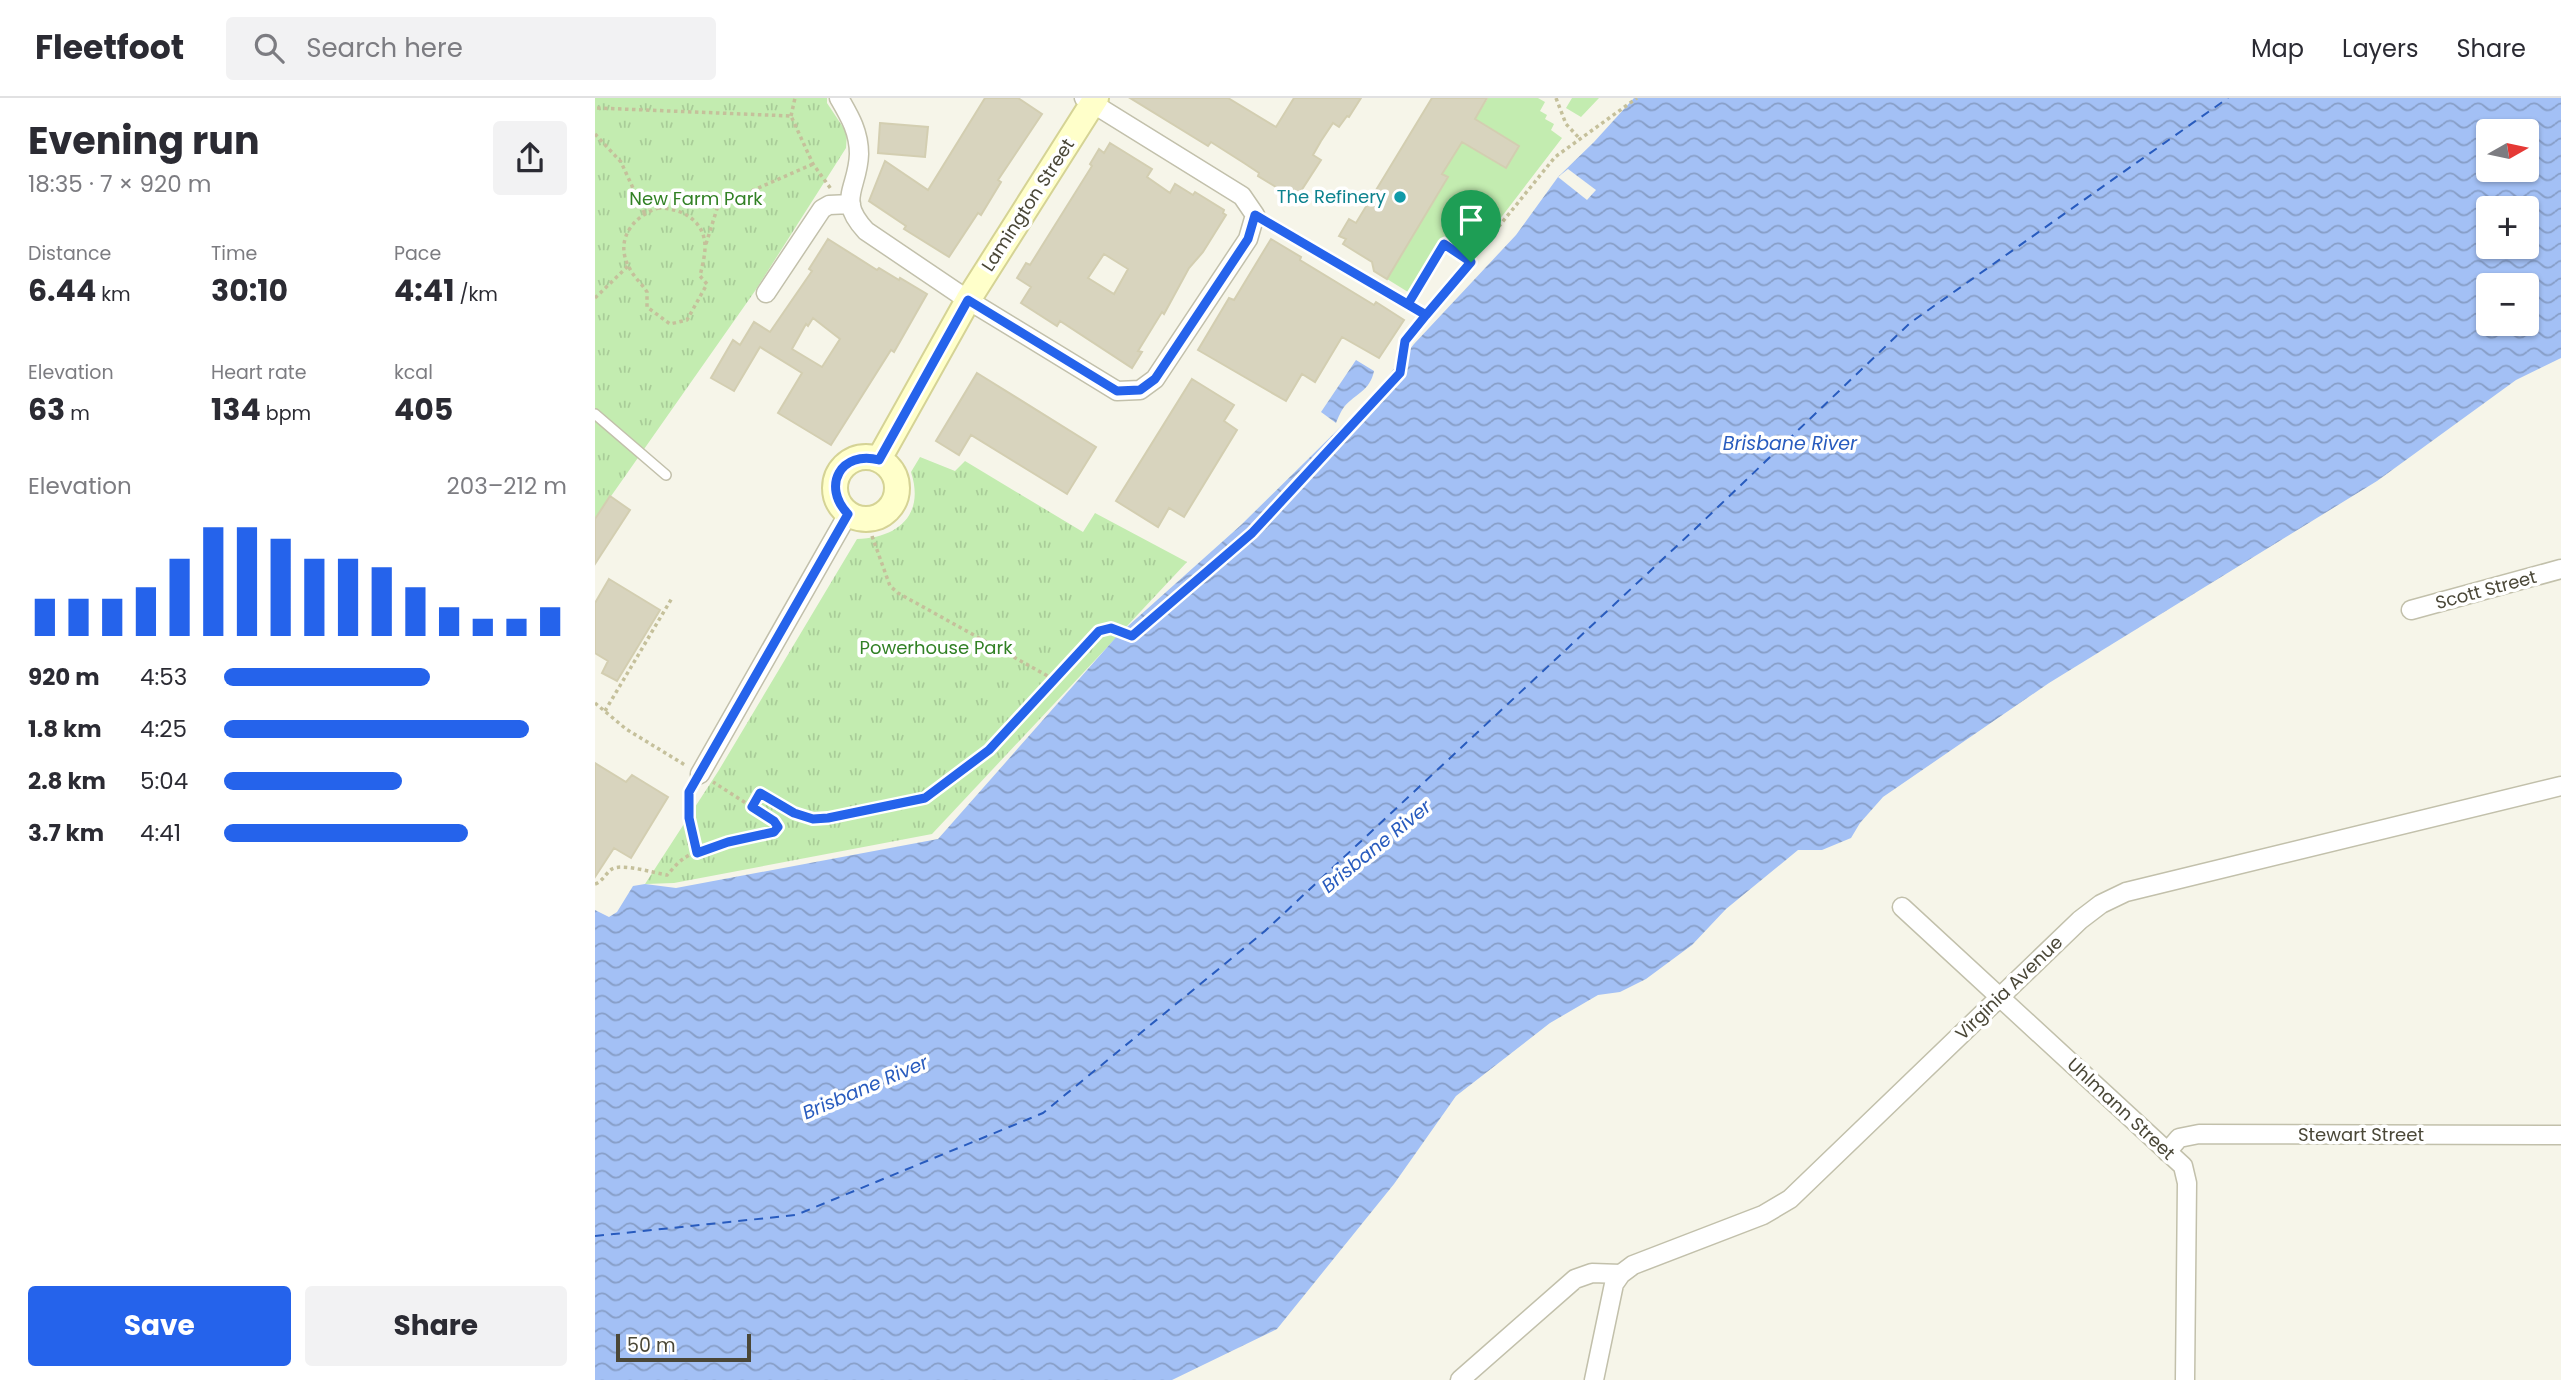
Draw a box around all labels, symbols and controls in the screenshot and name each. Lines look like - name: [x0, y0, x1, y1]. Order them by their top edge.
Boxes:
- search box: [226, 17, 716, 80]
- text: Fleetfoot: [35, 24, 184, 71]
- icon: search: [250, 29, 288, 67]
- text: Search here: [306, 30, 463, 66]
- text: Map: [2251, 32, 2304, 65]
- text: Layers: [2342, 32, 2418, 65]
- text: Share: [2456, 32, 2526, 65]
- text: Evening run: [28, 114, 260, 167]
- north arrow: [2476, 119, 2539, 182]
- map controls: [2476, 119, 2539, 336]
- button: share: [493, 121, 567, 195]
- street label: Lamington Street: [975, 133, 1080, 276]
- text: 18:35 · 7 × 920 m: [28, 168, 212, 200]
- place label: The Refinery: [1277, 184, 1386, 209]
- park label: New Farm Park: [629, 186, 763, 211]
- marker: The Refinery: [1392, 189, 1408, 205]
- pin: [1441, 190, 1501, 262]
- button: +: [2476, 196, 2539, 259]
- icon: arrive: [1452, 201, 1490, 239]
- text: Distance: [28, 240, 111, 267]
- text: Time: [211, 240, 257, 267]
- text: Pace: [394, 240, 441, 267]
- text: 6.44: [28, 269, 96, 312]
- text: 30:10: [211, 269, 288, 312]
- text: 4:41: [394, 269, 454, 312]
- button: −: [2476, 273, 2539, 336]
- text: km: [96, 281, 131, 308]
- text: /km: [454, 281, 498, 308]
- text: Elevation: [28, 359, 114, 386]
- text: Heart rate: [211, 359, 306, 386]
- text: kcal: [394, 359, 433, 386]
- text: 63: [28, 388, 65, 431]
- text: 134: [211, 388, 261, 431]
- text: 405: [394, 388, 453, 431]
- text: m: [65, 400, 90, 427]
- text: bpm: [261, 400, 311, 427]
- water label: Brisbane River: [1723, 430, 1858, 457]
- text: Elevation: [28, 470, 132, 502]
- text: 203–212 m: [447, 470, 567, 502]
- street label: Scott Street: [2433, 564, 2539, 615]
- park label: Powerhouse Park: [859, 635, 1013, 660]
- text: 920 m: [28, 661, 100, 693]
- text: 4:53: [140, 661, 187, 693]
- text: 1.8 km: [28, 713, 102, 745]
- text: 4:25: [140, 713, 187, 745]
- text: 2.8 km: [28, 765, 106, 797]
- text: 5:04: [140, 765, 188, 797]
- water label: Brisbane River: [1316, 793, 1438, 899]
- text: 3.7 km: [28, 817, 104, 849]
- text: 4:41: [140, 817, 181, 849]
- street label: Virginia Avenue: [1949, 930, 2068, 1045]
- water label: Brisbane River: [798, 1048, 933, 1126]
- street label: Uhlmann Street: [2062, 1052, 2181, 1165]
- street label: Stewart Street: [2298, 1122, 2424, 1147]
- button: Save: [28, 1286, 291, 1366]
- button: Share: [305, 1286, 567, 1366]
- scale bar: [616, 1331, 751, 1363]
- text: 50 m: [627, 1332, 676, 1359]

